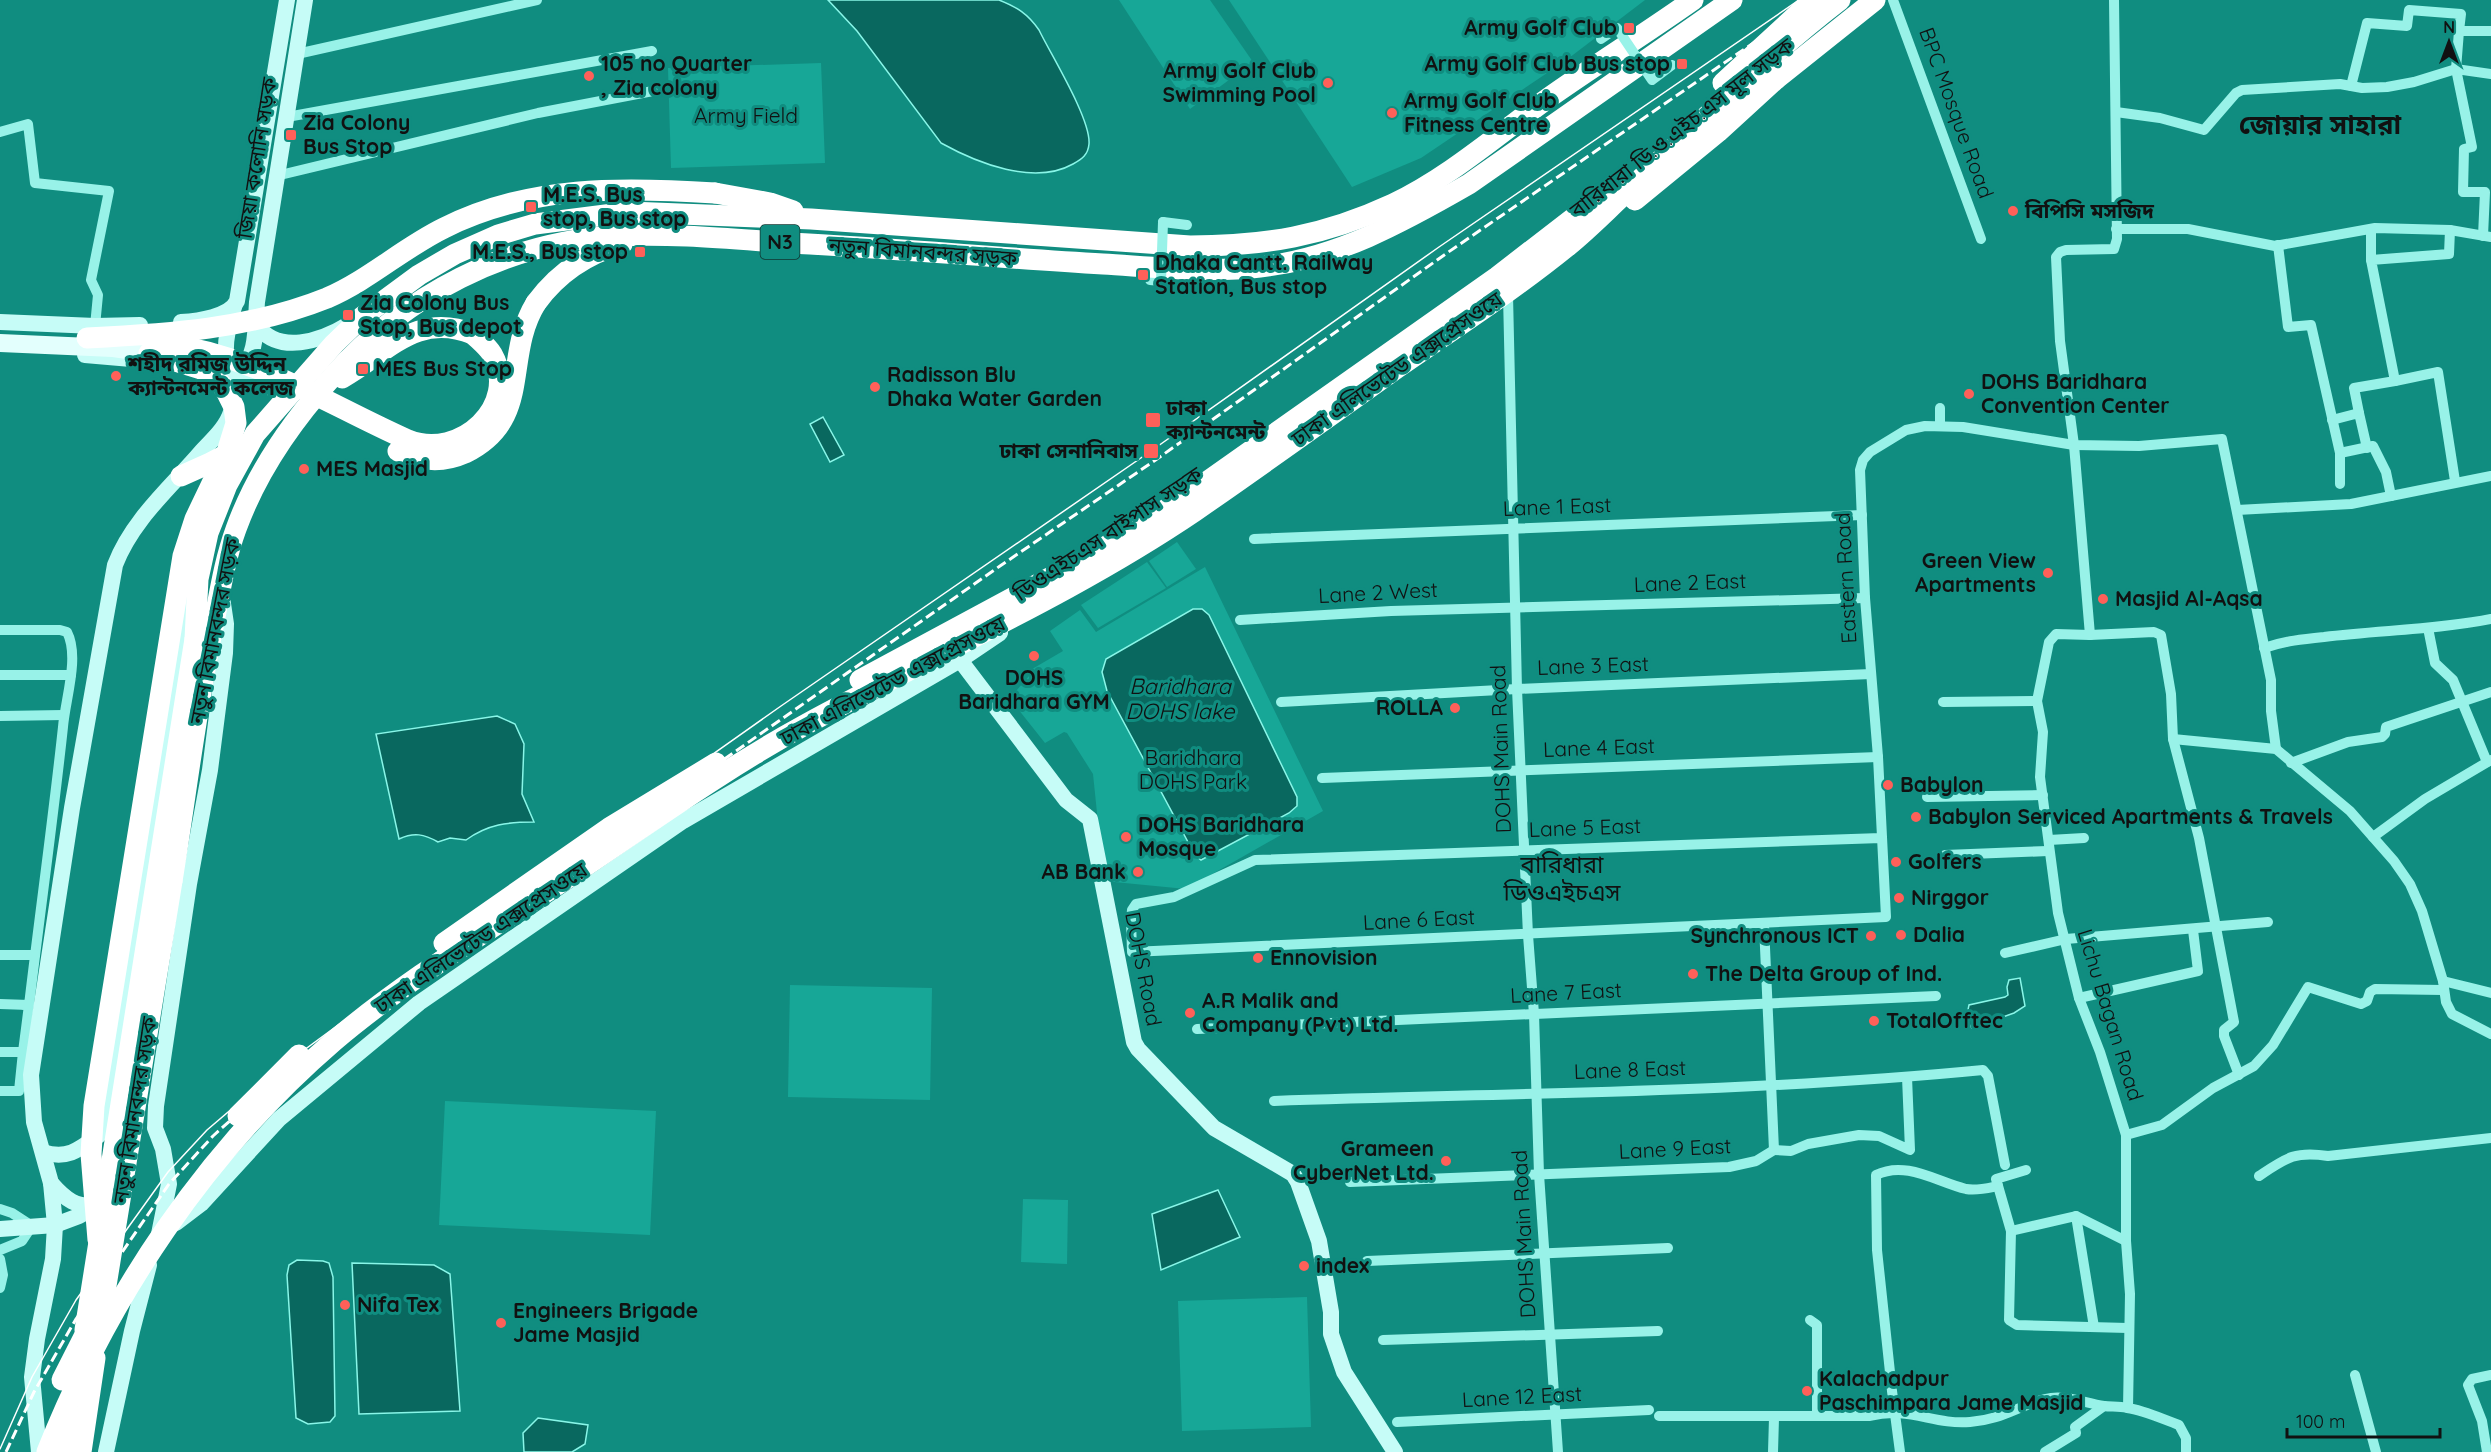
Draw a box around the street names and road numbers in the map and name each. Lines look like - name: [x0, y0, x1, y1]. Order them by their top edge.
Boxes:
- street label: BPC Mosque Road: [1914, 24, 2000, 202]
- street label: বারিধারা ডি.ও.এইচ.এস মূল সড়ক: [1564, 31, 1800, 224]
- street label: জিয়া কলোনি সড়ক: [230, 74, 282, 241]
- road number: N3: [760, 225, 800, 259]
- street label: নতুন বিমানবন্দর সড়ক: [827, 231, 1019, 271]
- street label: ঢাকা এলিভেটেড এক্সপ্রেসওয়ে: [1285, 285, 1507, 451]
- street label: ডিওএইচএস বাইপাস সড়ক: [1007, 460, 1208, 607]
- street label: Lane 1 East: [1502, 491, 1612, 521]
- street label: Eastern Road: [1829, 512, 1861, 644]
- street label: নতুন বিমানবন্দর সড়ক: [183, 535, 246, 727]
- street label: Lane 2 East: [1633, 567, 1747, 597]
- street label: Lane 2 West: [1317, 576, 1438, 608]
- street label: ঢাকা এলিভেটেড এক্সপ্রেসওয়ে: [775, 609, 1010, 751]
- street label: Lane 3 East: [1537, 650, 1649, 680]
- street label: DOHS Main Road: [1484, 664, 1516, 834]
- street label: Lane 4 East: [1543, 732, 1655, 762]
- street label: Lane 5 East: [1528, 812, 1642, 842]
- street label: ঢাকা এলিভেটেড এক্সপ্রেসওয়ে: [368, 856, 592, 1019]
- street label: Lane 6 East: [1362, 903, 1476, 935]
- street label: DOHS Road: [1120, 909, 1168, 1028]
- street label: Lichu Bagan Road: [2072, 926, 2149, 1104]
- street label: Lane 7 East: [1509, 976, 1622, 1008]
- street label: নতুন বিমানবন্দর সড়ক: [106, 1014, 163, 1206]
- street label: Lane 8 East: [1573, 1054, 1687, 1084]
- street label: Lane 9 East: [1618, 1132, 1732, 1164]
- street label: DOHS Main Road: [1506, 1149, 1540, 1319]
- street label: Lane 12 East: [1461, 1380, 1583, 1412]

